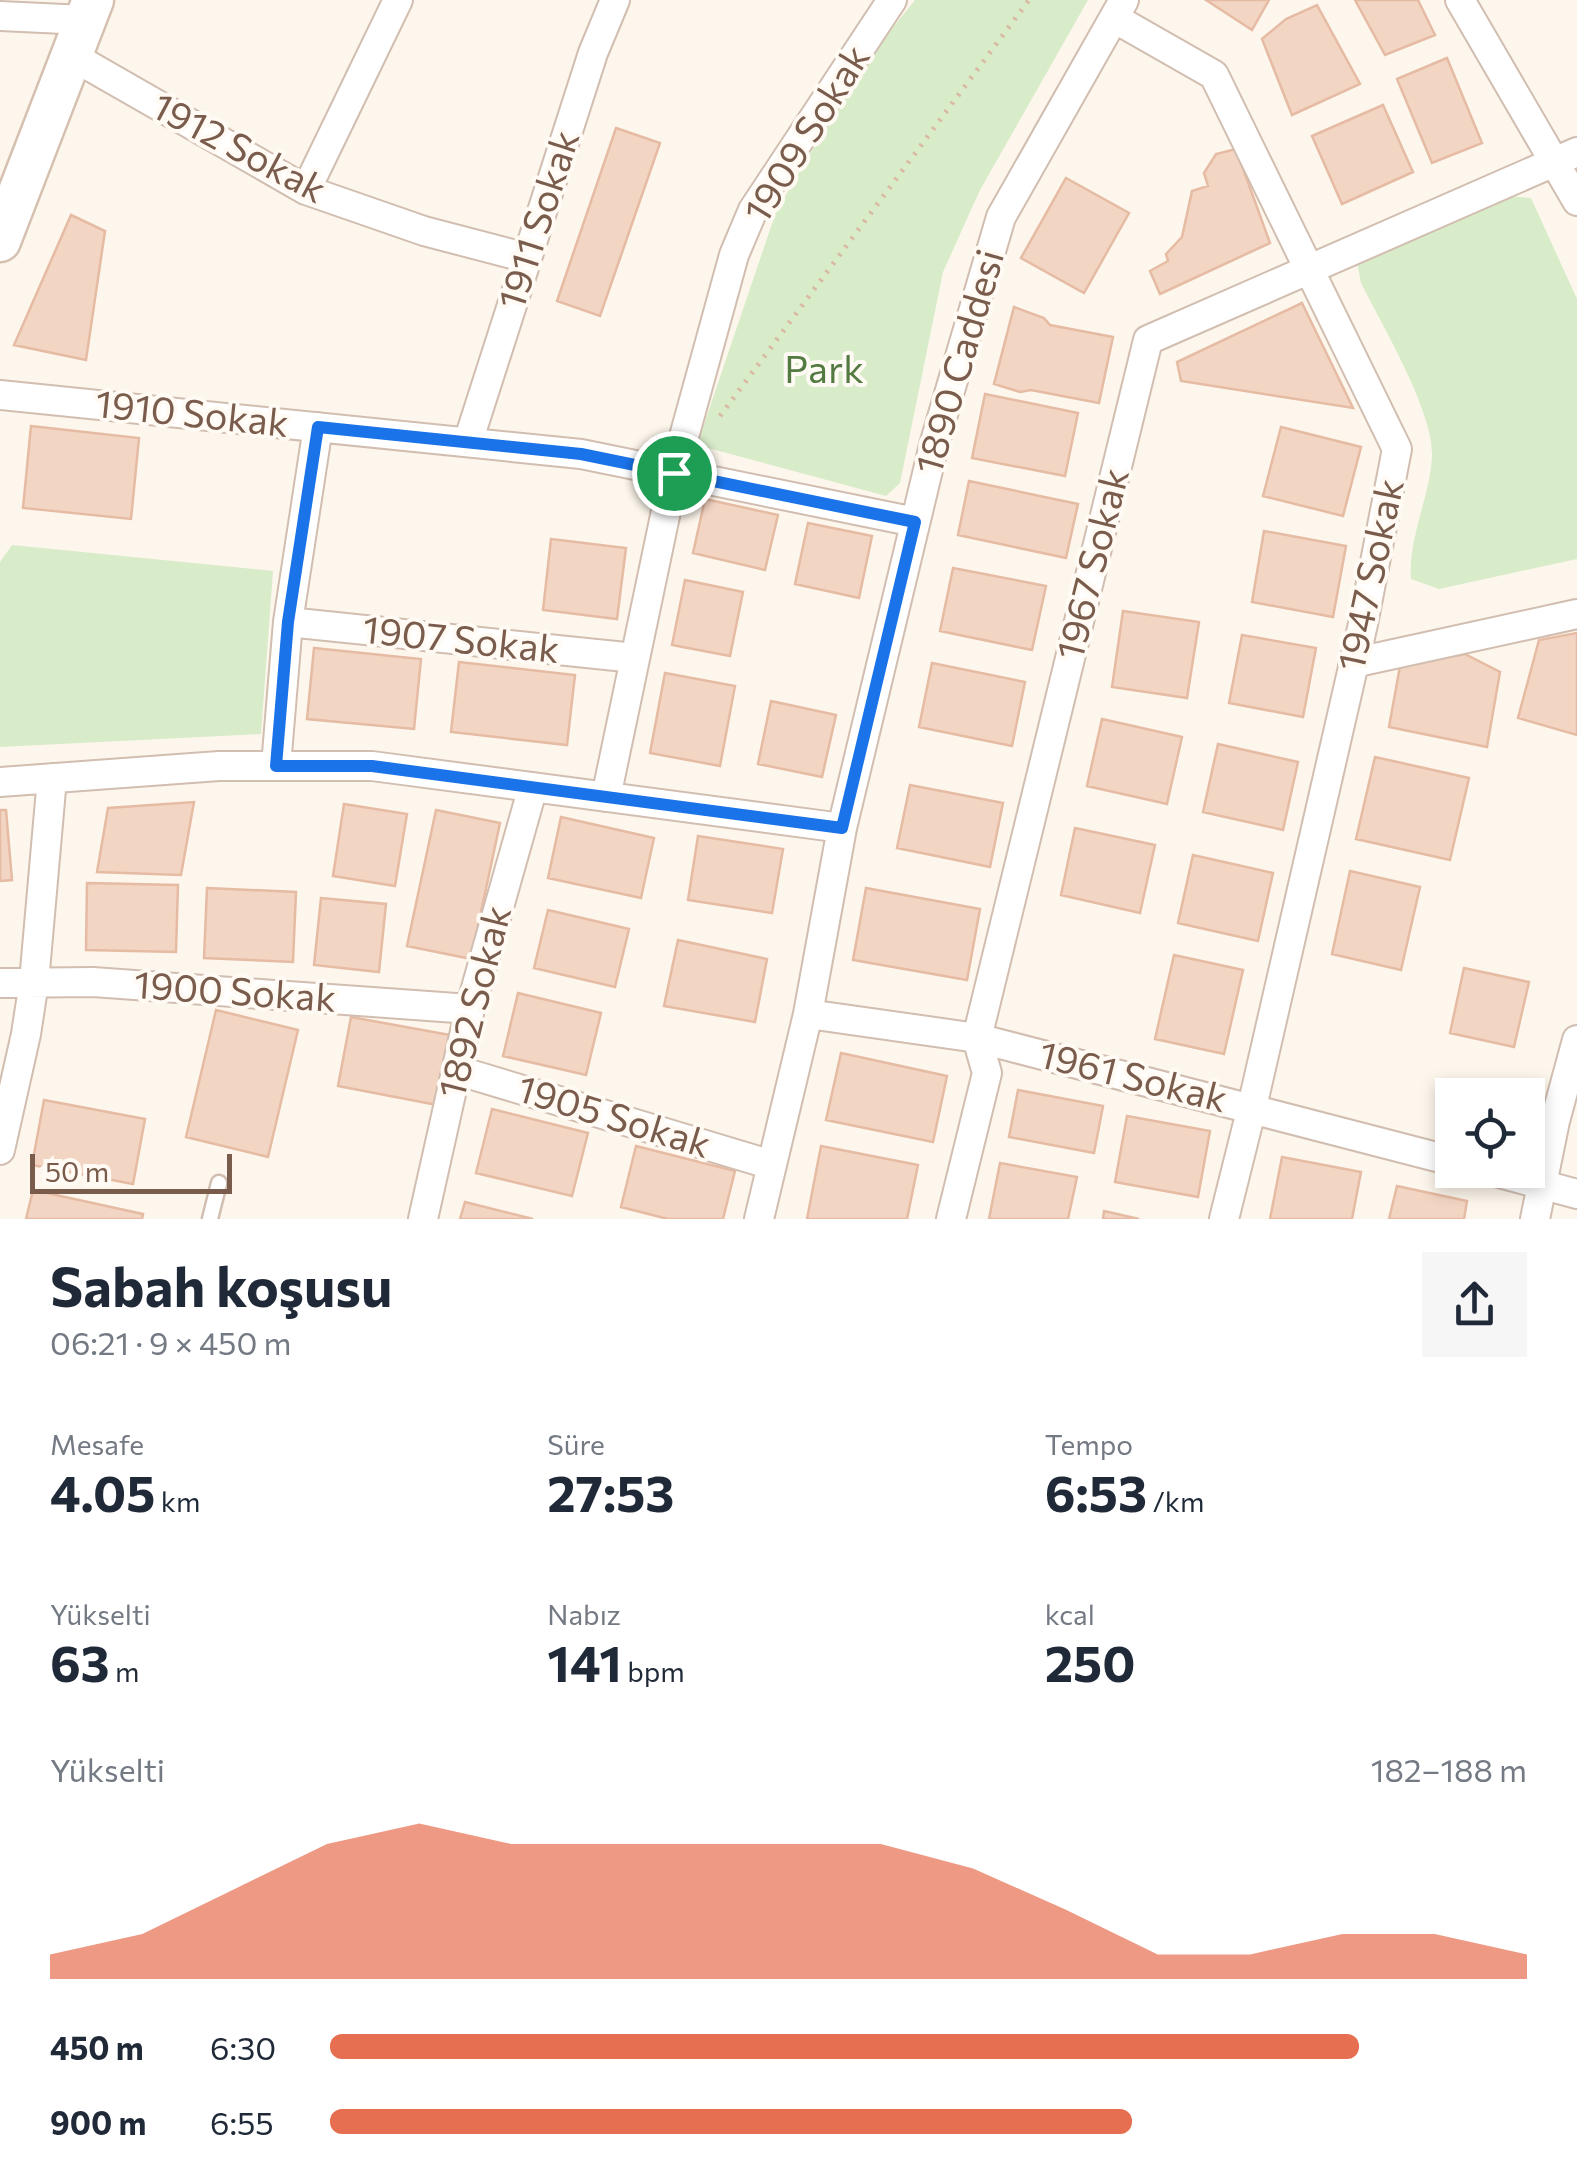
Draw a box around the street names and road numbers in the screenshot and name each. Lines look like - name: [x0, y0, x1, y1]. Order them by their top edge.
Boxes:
- street label: 1909 Sokak: [732, 35, 878, 230]
- street label: 1912 Sokak: [145, 80, 335, 211]
- street label: 1911 Sokak: [486, 124, 588, 315]
- street label: 1890 Caddesi: [903, 244, 1012, 479]
- street label: 1910 Sokak: [93, 378, 291, 445]
- street label: 1967 Sokak: [1044, 463, 1137, 664]
- street label: 1947 Sokak: [1325, 474, 1412, 675]
- street label: 1907 Sokak: [361, 604, 562, 671]
- street label: 1892 Sokak: [426, 900, 519, 1103]
- street label: 1900 Sokak: [133, 959, 338, 1020]
- street label: 1961 Sokak: [1035, 1029, 1232, 1121]
- street label: 1905 Sokak: [513, 1063, 717, 1166]

